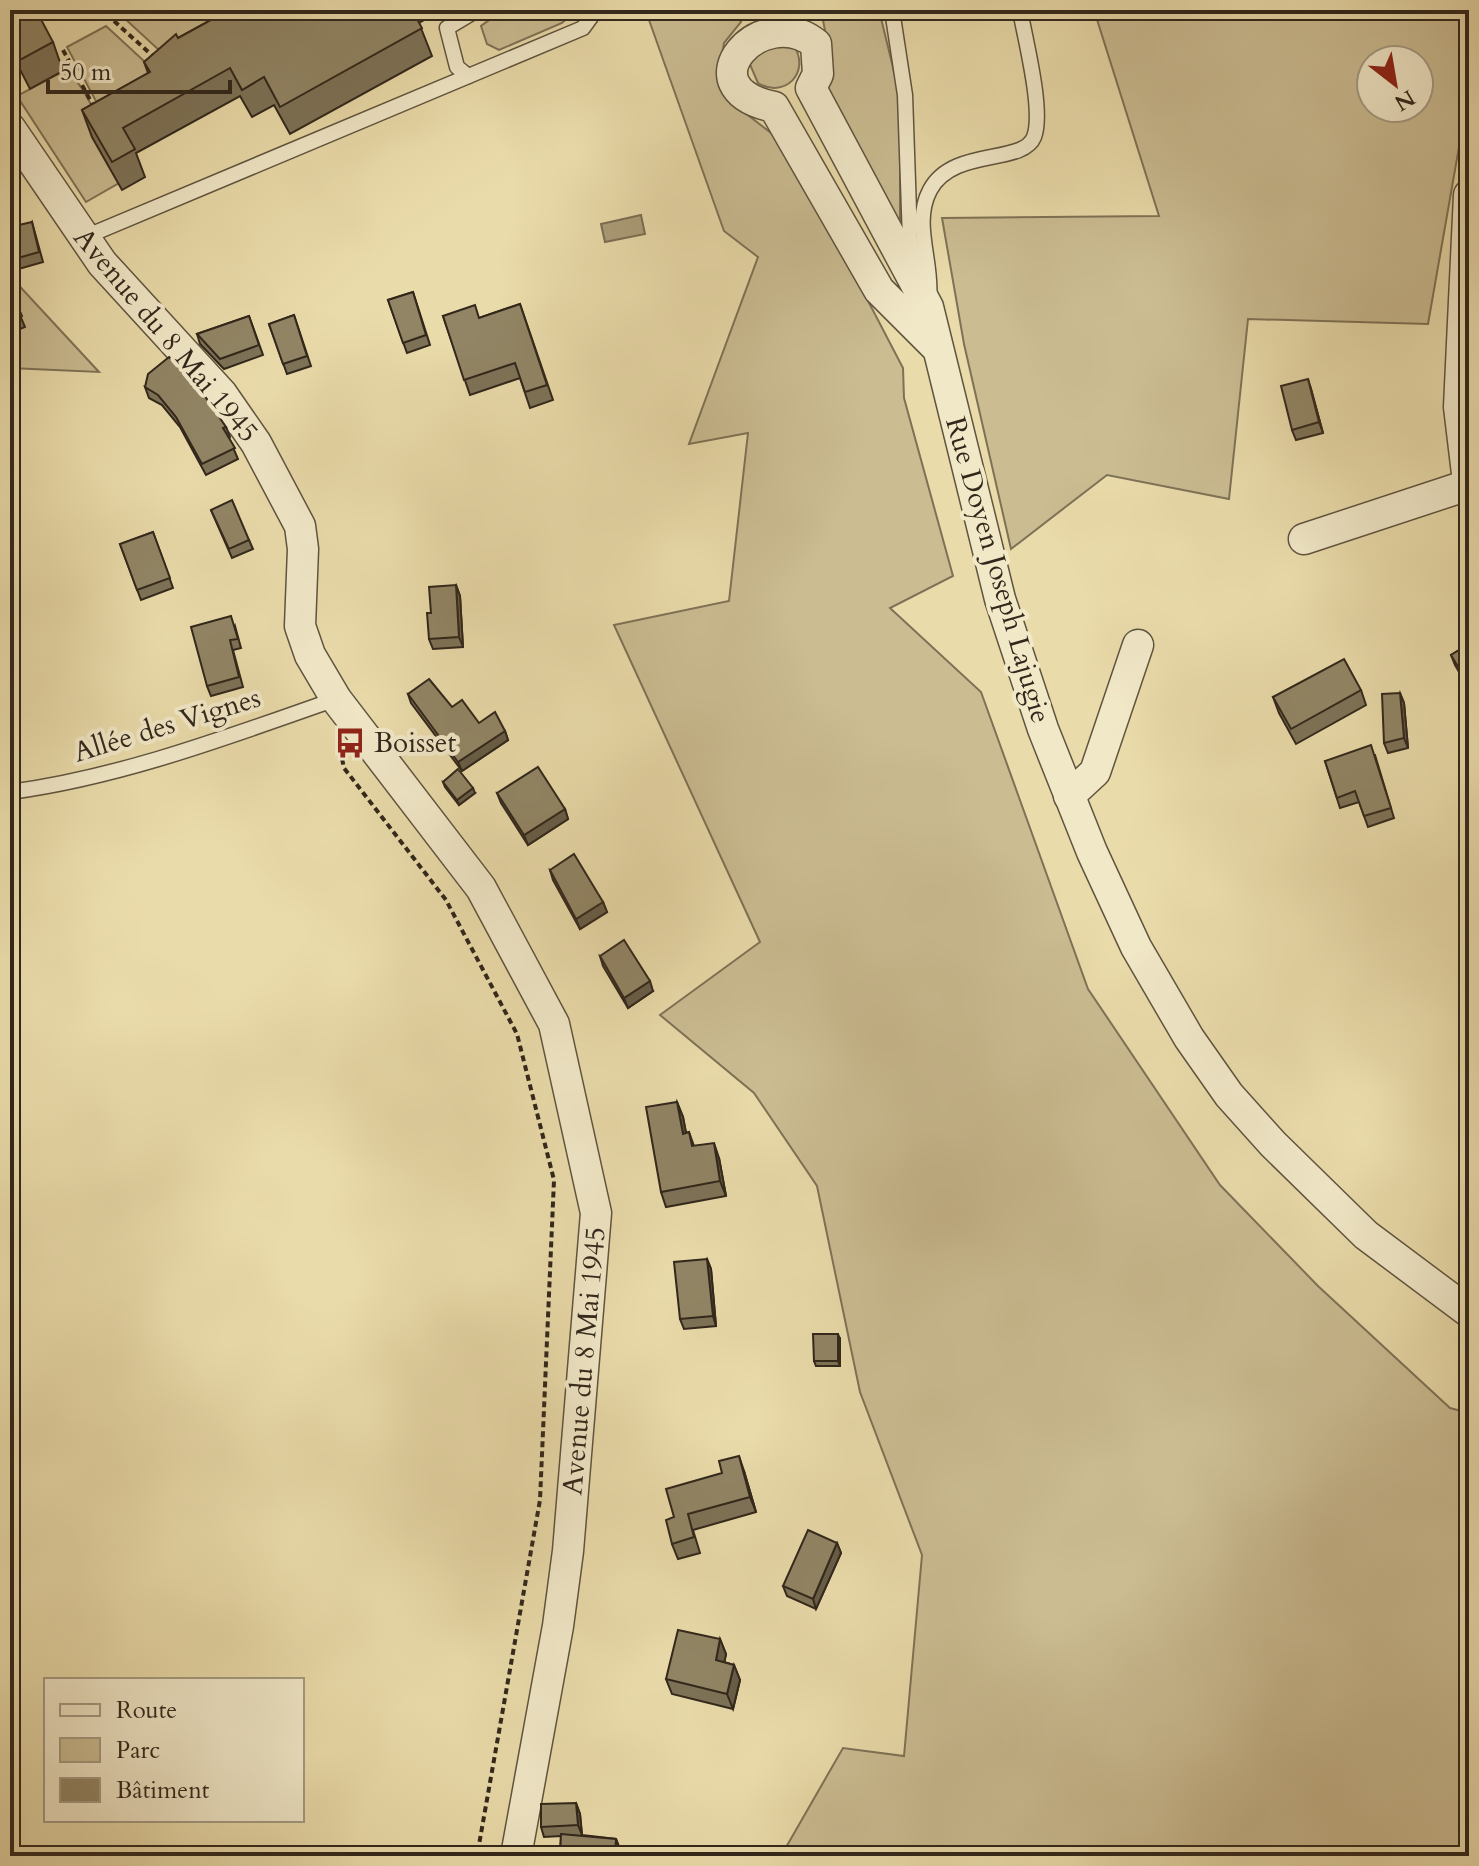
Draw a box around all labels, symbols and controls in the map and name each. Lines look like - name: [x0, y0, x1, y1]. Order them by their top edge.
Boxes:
- scale bar: [48, 44, 230, 94]
- north arrow: [1355, 44, 1435, 124]
- text: 50 m: [60, 56, 112, 89]
- text: N: [1389, 83, 1421, 118]
- street label: Avenue du 8 Mai 1945: [65, 220, 267, 450]
- street label: Rue Doyen Joseph Lajugie: [936, 412, 1060, 728]
- street label: Allée des Vignes: [69, 679, 265, 771]
- place label: Boisset: [374, 724, 456, 762]
- bus stop icon: Boisset: [333, 726, 367, 760]
- street label: Avenue du 8 Mai 1945: [553, 1225, 615, 1497]
- legend: [44, 1678, 304, 1822]
- text: Route: [116, 1694, 177, 1727]
- text: Parc: [116, 1734, 160, 1767]
- text: Bâtiment: [116, 1774, 210, 1807]

